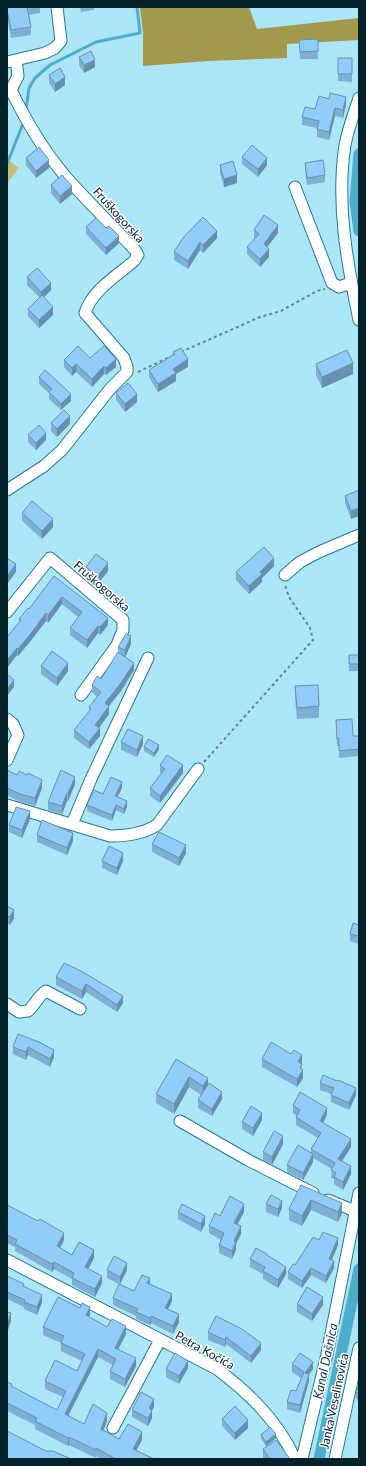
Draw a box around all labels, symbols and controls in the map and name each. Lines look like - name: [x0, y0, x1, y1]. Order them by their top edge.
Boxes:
- street label: Fruškogorska: [90, 184, 148, 246]
- street label: Fruškogorska: [71, 558, 133, 615]
- water label: Kanal Dašnica: [309, 1321, 341, 1400]
- street label: Petra Kočića: [173, 1328, 237, 1372]
- street label: Janka Veselinovića: [317, 1352, 351, 1450]

